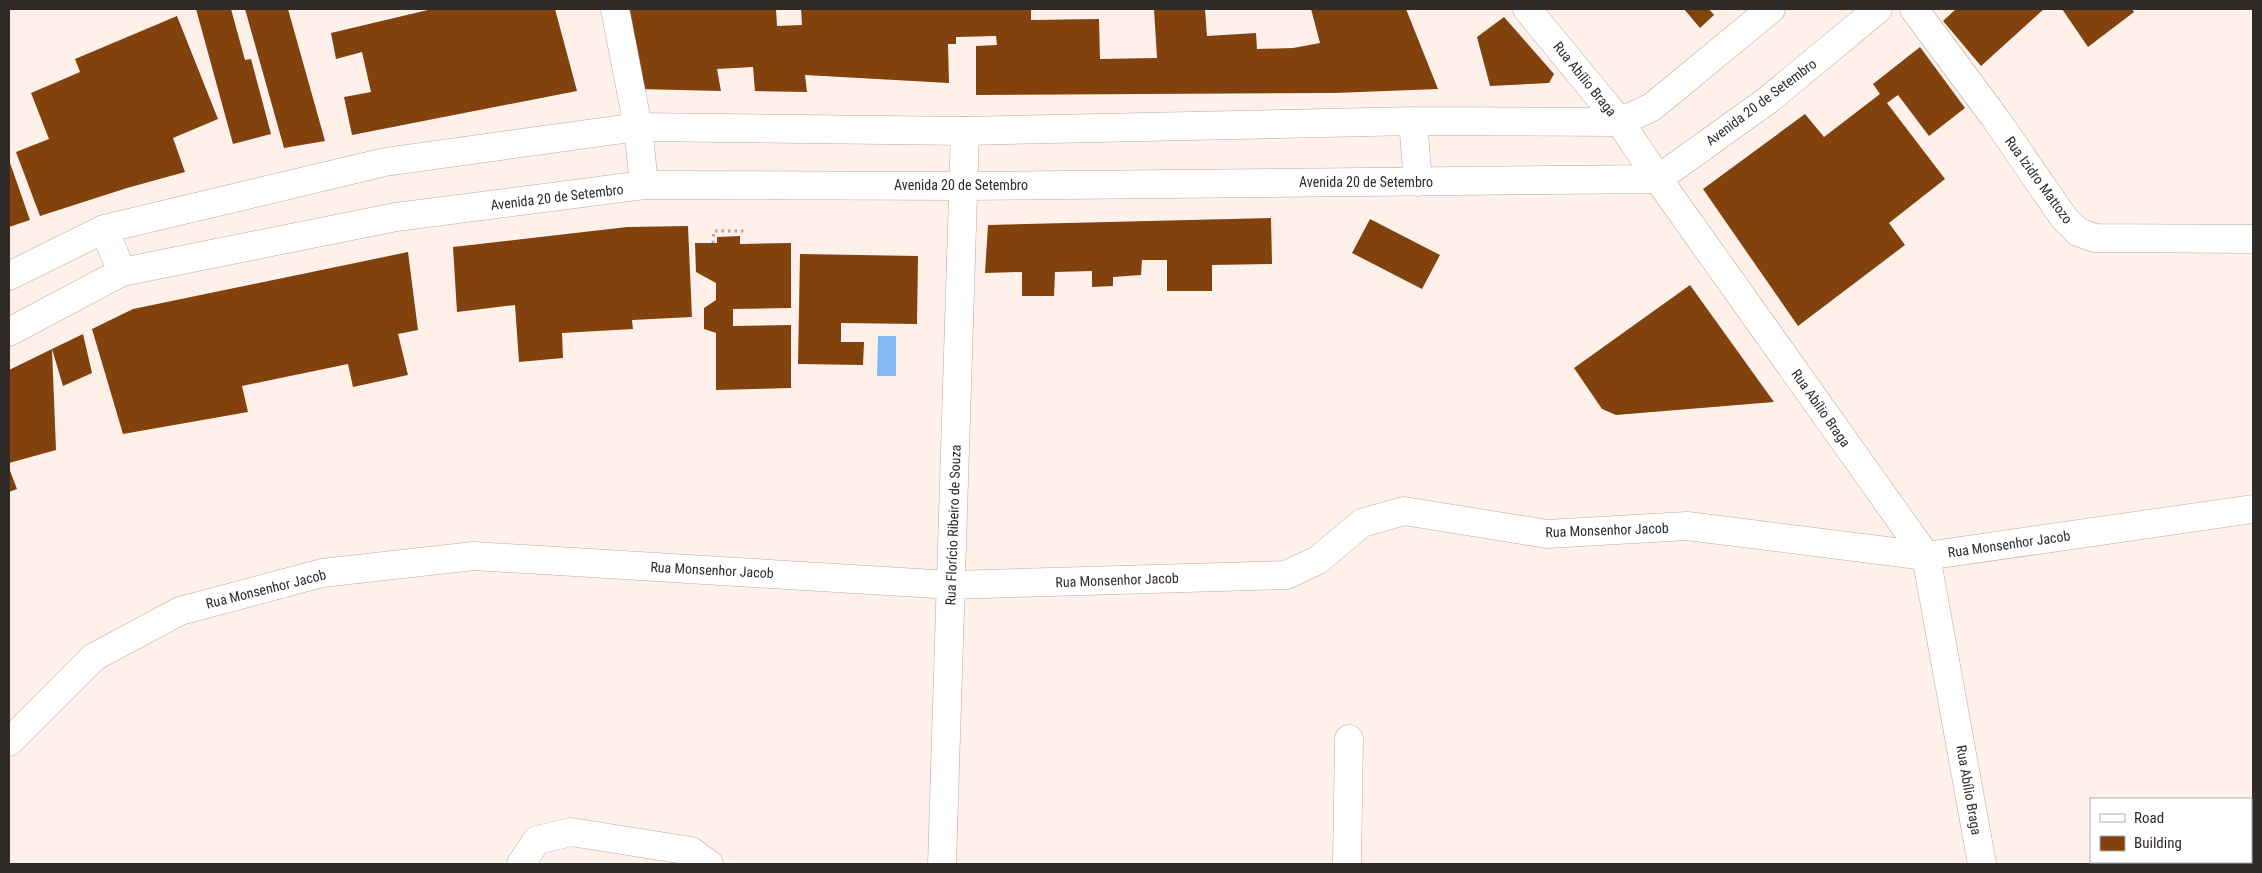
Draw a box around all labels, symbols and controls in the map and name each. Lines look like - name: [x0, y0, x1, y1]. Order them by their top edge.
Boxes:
- street label: Rua Abílio Braga: [1550, 39, 1620, 119]
- street label: Avenida 20 de Setembro: [1703, 55, 1819, 149]
- street label: Rua Izidro Mattozo: [2002, 133, 2076, 227]
- street label: Avenida 20 de Setembro: [1299, 174, 1433, 190]
- street label: Avenida 20 de Setembro: [894, 177, 1028, 193]
- street label: Avenida 20 de Setembro: [490, 181, 624, 213]
- street label: Rua Abílio Braga: [1788, 366, 1854, 450]
- street label: Rua Florício Ribeiro de Souza: [942, 444, 964, 606]
- street label: Rua Monsenhor Jacob: [1545, 520, 1669, 540]
- street label: Rua Monsenhor Jacob: [1947, 527, 2071, 561]
- street label: Rua Monsenhor Jacob: [650, 559, 774, 581]
- street label: Rua Monsenhor Jacob: [204, 566, 328, 612]
- street label: Rua Monsenhor Jacob: [1055, 570, 1179, 590]
- street label: Rua Abílio Braga: [1953, 744, 1985, 836]
- legend: [2090, 798, 2252, 863]
- text: Road: [2134, 809, 2164, 827]
- text: Building: [2134, 834, 2182, 852]

